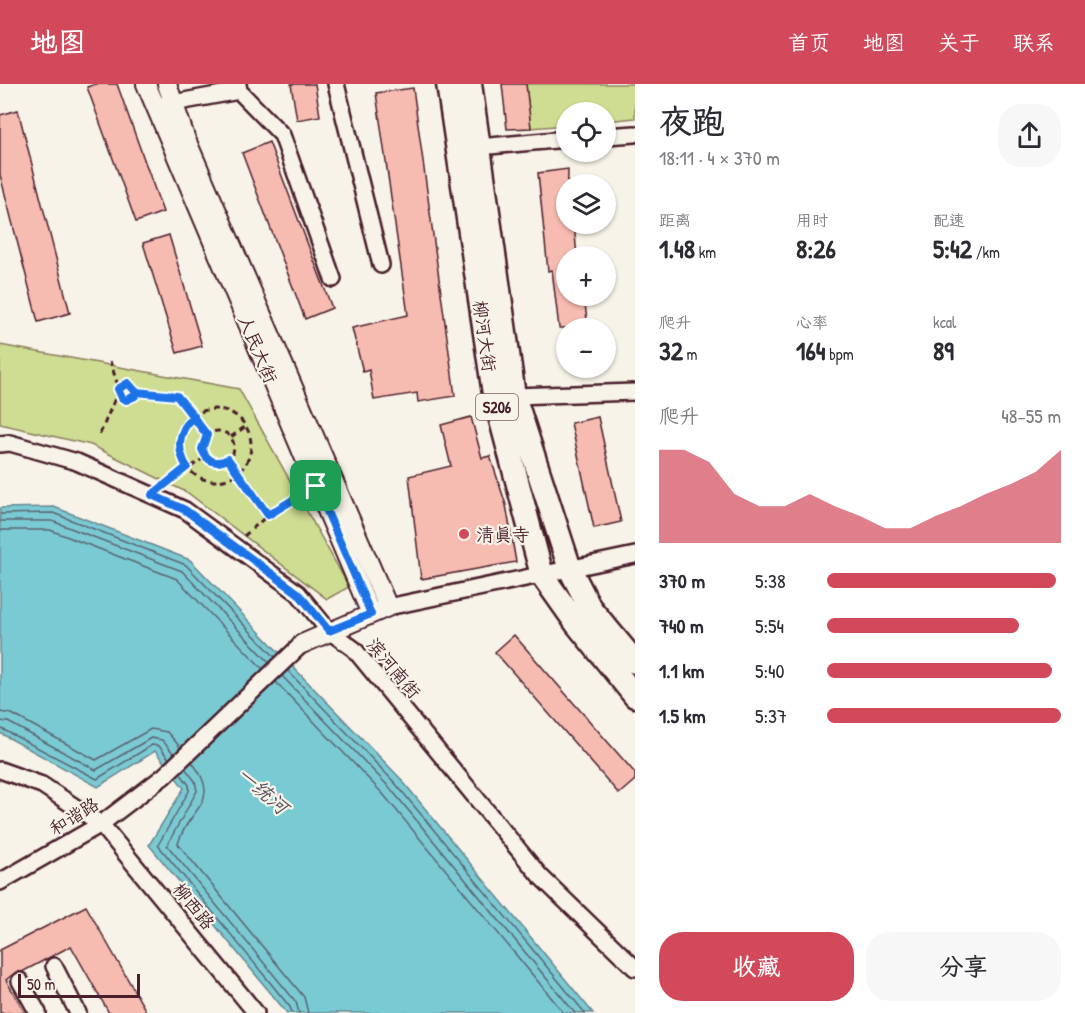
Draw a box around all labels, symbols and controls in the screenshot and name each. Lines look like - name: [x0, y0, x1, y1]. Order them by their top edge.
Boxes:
- text: 地图: [30, 23, 86, 61]
- text: 首页: [788, 28, 830, 57]
- text: 地图: [863, 28, 905, 57]
- text: 关于: [938, 28, 980, 57]
- text: 联系: [1013, 28, 1055, 57]
- text: 夜跑: [659, 99, 725, 143]
- map controls: [556, 102, 616, 378]
- button: locate: [556, 102, 616, 162]
- button: share: [998, 104, 1061, 167]
- text: 18:11 · 4 × 370 m: [659, 144, 780, 171]
- button: layers: [556, 174, 616, 234]
- text: 距离: [659, 209, 691, 231]
- text: 用时: [796, 209, 828, 231]
- text: 配速: [933, 209, 965, 231]
- text: 1.48: [659, 231, 695, 266]
- text: 8:26: [796, 231, 836, 266]
- text: 5:42: [933, 231, 972, 266]
- text: km: [695, 241, 716, 263]
- text: /km: [972, 241, 1000, 263]
- button: +: [556, 246, 616, 306]
- street label: 柳河大街: [468, 299, 502, 373]
- street label: 人民大街: [232, 311, 284, 387]
- text: 爬升: [659, 311, 691, 333]
- text: 心率: [796, 311, 828, 333]
- text: kcal: [933, 311, 956, 333]
- button: −: [556, 318, 616, 378]
- text: 32: [659, 333, 683, 368]
- text: 164: [796, 333, 826, 368]
- text: 89: [933, 333, 954, 368]
- text: m: [683, 343, 697, 365]
- text: bpm: [826, 343, 854, 365]
- road number: S206: [476, 394, 518, 420]
- text: 爬升: [659, 402, 699, 429]
- text: 48–55 m: [1001, 402, 1061, 429]
- pin: [290, 460, 341, 511]
- icon: arrive: [299, 469, 332, 502]
- place label: 清真寺: [476, 522, 530, 547]
- marker: 清真寺: [457, 527, 471, 541]
- text: 370 m: [659, 567, 705, 594]
- text: 5:38: [755, 567, 786, 594]
- text: 740 m: [659, 612, 704, 639]
- text: 5:54: [755, 612, 784, 639]
- street label: 滨河南街: [361, 632, 427, 704]
- text: 1.1 km: [659, 657, 704, 684]
- text: 5:40: [755, 657, 785, 684]
- text: 1.5 km: [659, 702, 706, 729]
- text: 5:37: [755, 702, 787, 729]
- water label: 一统河: [232, 760, 297, 822]
- street label: 和谐路: [44, 791, 104, 841]
- street label: 柳西路: [167, 877, 221, 935]
- button: 收藏: [659, 932, 854, 1001]
- button: 分享: [866, 932, 1061, 1001]
- scale bar: [18, 971, 140, 998]
- text: 50 m: [27, 973, 56, 995]

